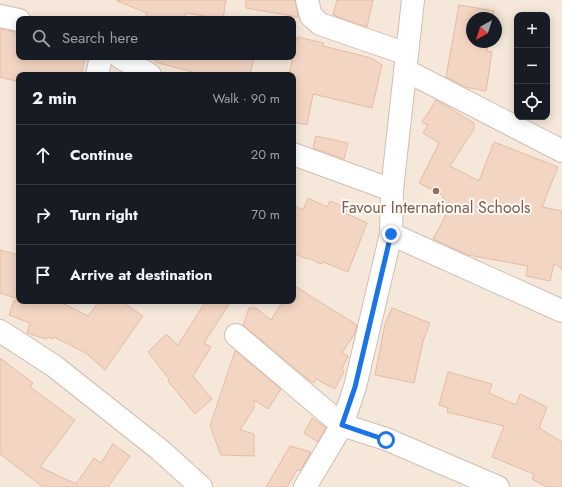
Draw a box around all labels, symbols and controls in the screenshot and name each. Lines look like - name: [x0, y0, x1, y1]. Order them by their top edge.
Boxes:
- north arrow: [466, 12, 502, 48]
- map controls: [514, 12, 550, 120]
- button: +: [514, 12, 550, 48]
- search box: [16, 16, 296, 60]
- icon: search: [30, 27, 52, 49]
- text: Search here: [62, 27, 138, 49]
- button: −: [514, 48, 550, 84]
- button: locate: [514, 84, 550, 120]
- text: 2 min: [32, 86, 77, 110]
- text: Walk · 90 m: [212, 89, 280, 108]
- icon: ahead: [32, 144, 54, 166]
- text: Continue: [70, 144, 133, 166]
- text: 20 m: [251, 145, 280, 164]
- marker: Favour International Schools: [431, 186, 441, 196]
- place label: Favour International Schools: [341, 196, 531, 219]
- icon: right: [32, 204, 54, 226]
- text: Turn right: [70, 204, 138, 226]
- text: 70 m: [251, 205, 280, 224]
- route end: [382, 225, 400, 243]
- icon: arrive: [32, 264, 54, 286]
- text: Arrive at destination: [70, 264, 212, 286]
- route start: [377, 431, 395, 449]

